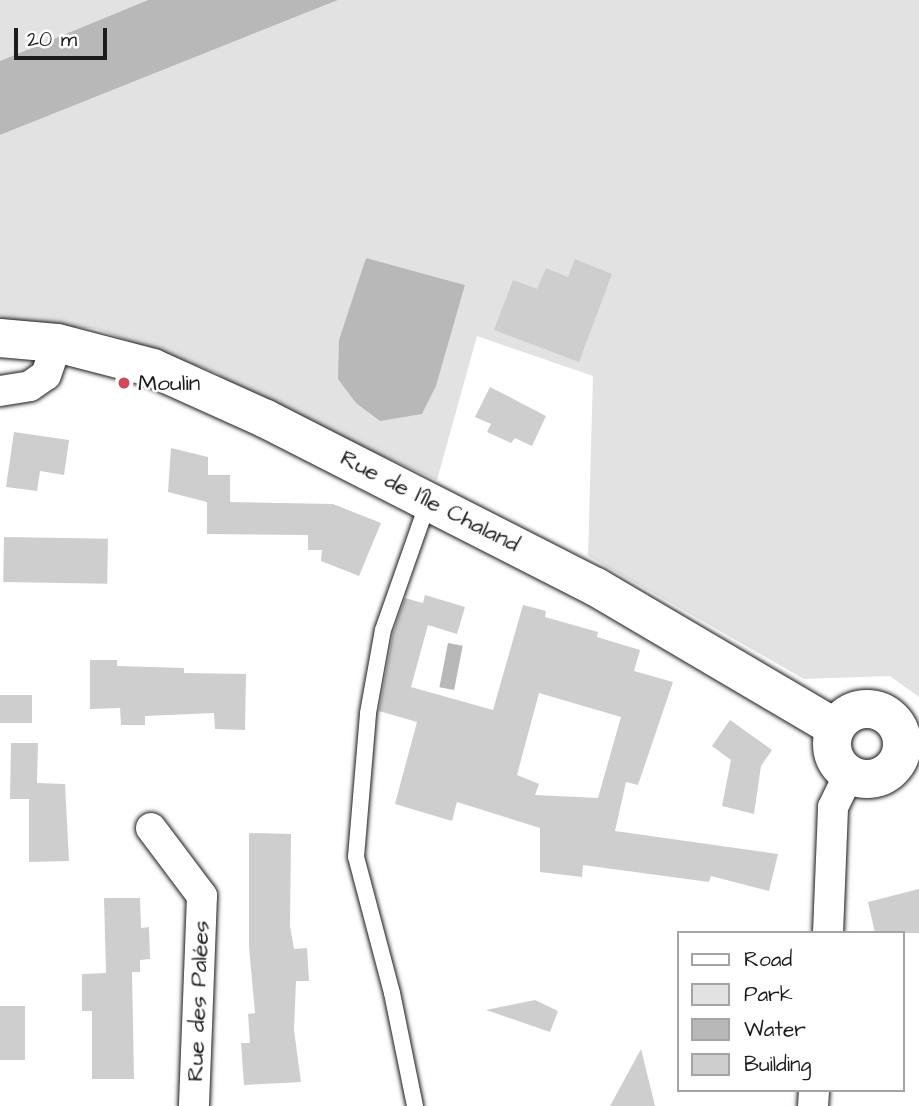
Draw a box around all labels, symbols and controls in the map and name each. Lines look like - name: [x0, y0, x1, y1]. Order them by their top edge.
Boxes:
- scale bar: [18, 14, 110, 58]
- text: 20 m: [27, 25, 77, 54]
- place label: Moulin: [138, 369, 200, 397]
- marker: Moulin: [116, 375, 132, 391]
- street label: Rue de l'Île Chaland: [336, 444, 524, 558]
- street label: Rue des Palées: [181, 920, 215, 1082]
- legend: [678, 931, 905, 1092]
- text: Road: [744, 945, 792, 974]
- text: Park: [744, 980, 793, 1009]
- text: Water: [744, 1015, 806, 1044]
- text: Building: [744, 1050, 811, 1079]

